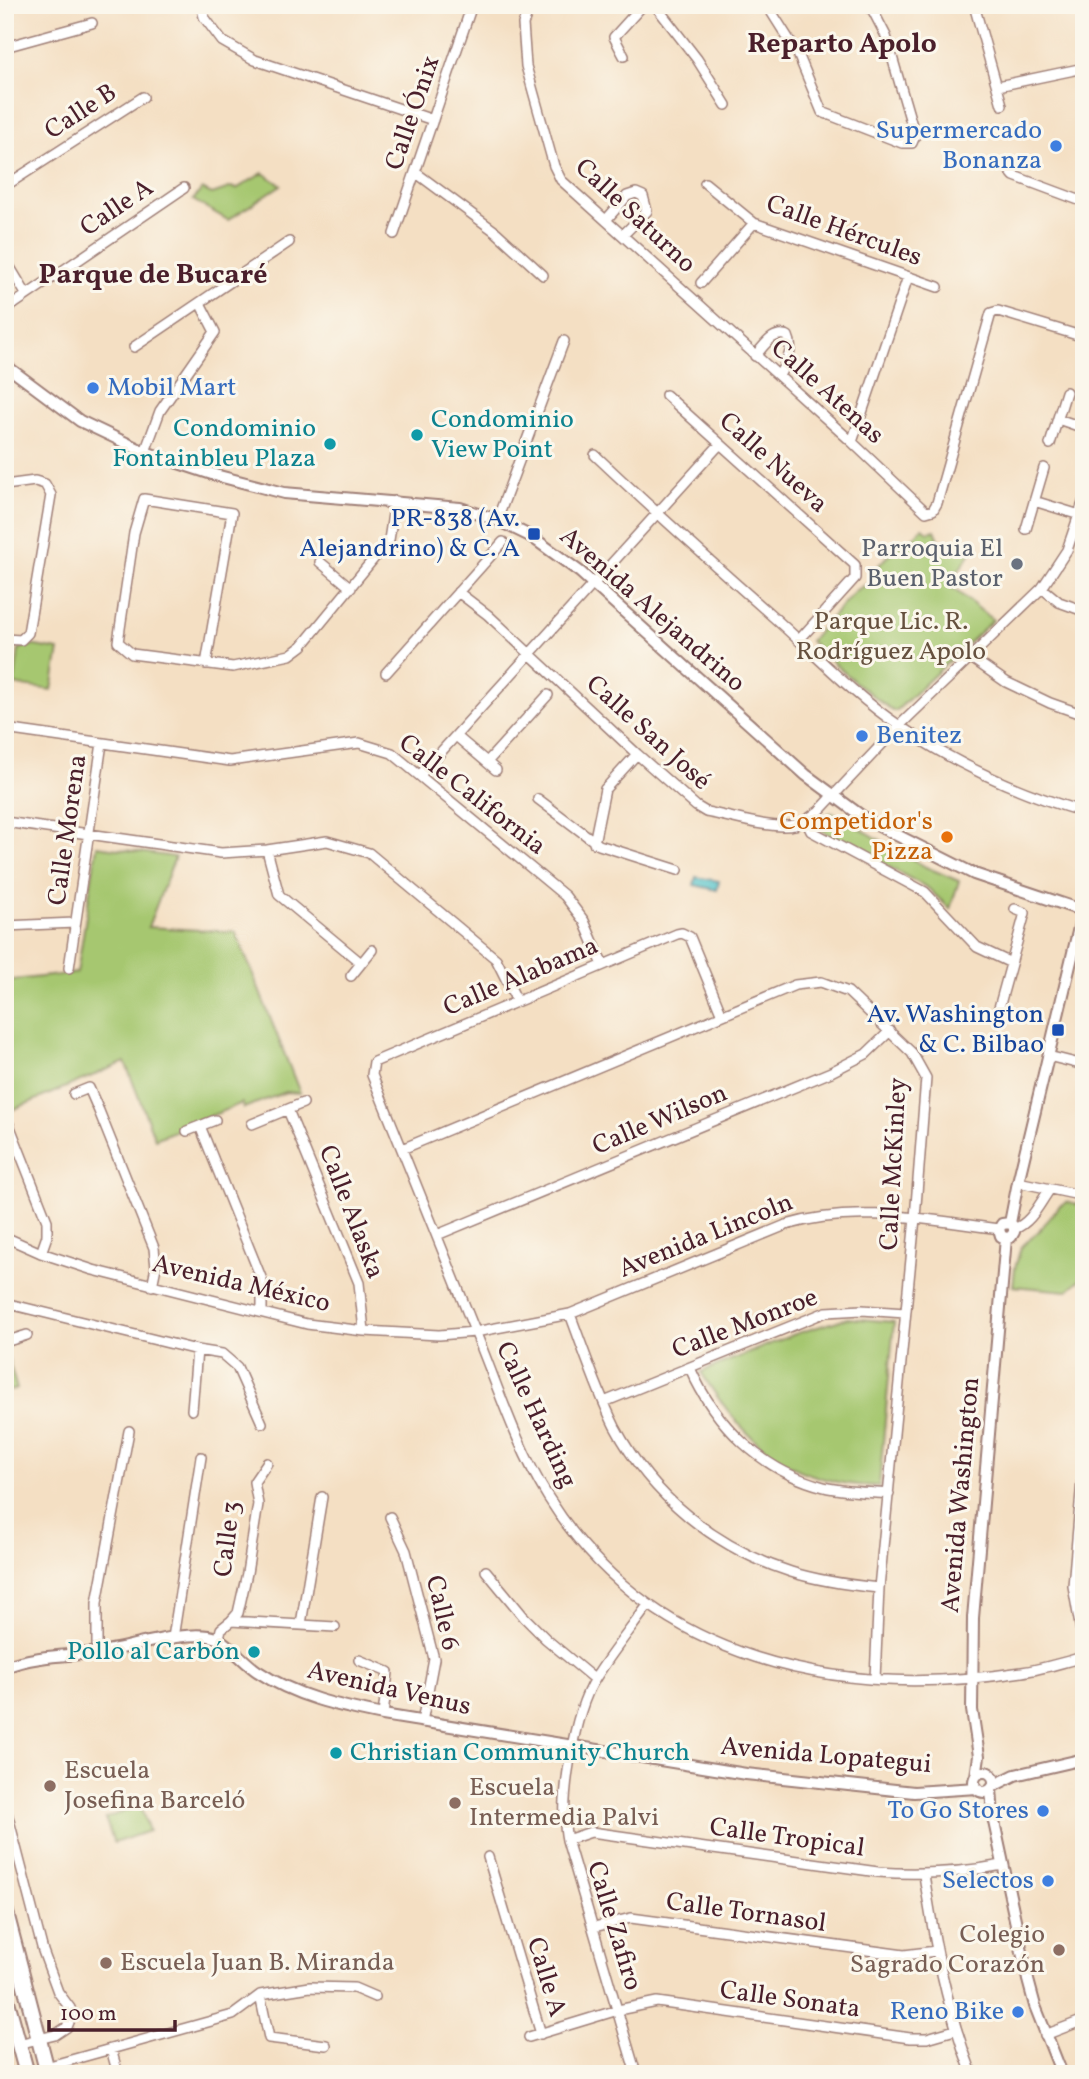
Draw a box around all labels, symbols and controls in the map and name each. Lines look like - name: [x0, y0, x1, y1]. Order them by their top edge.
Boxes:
- district label: Reparto Apolo: [747, 25, 937, 64]
- street label: Calle Ónix: [377, 51, 449, 175]
- street label: Calle B: [38, 75, 124, 149]
- place label: Supermercado Bonanza: [876, 113, 1042, 179]
- marker: Supermercado Bonanza: [1048, 138, 1064, 154]
- street label: Calle Saturno: [566, 150, 704, 282]
- street label: Calle A: [73, 170, 161, 246]
- street label: Calle Hércules: [761, 186, 927, 276]
- district label: Parque de Bucaré: [39, 256, 268, 295]
- street label: Calle Atenas: [762, 331, 892, 453]
- place label: Mobil Mart: [107, 370, 236, 406]
- marker: Mobil Mart: [85, 380, 101, 396]
- place label: Condominio View Point: [431, 402, 574, 468]
- street label: Calle Nueva: [711, 404, 835, 522]
- place label: Condominio Fontainbleu Plaza: [112, 411, 316, 477]
- marker: Condominio View Point: [409, 427, 425, 443]
- marker: Condominio Fontainbleu Plaza: [322, 436, 338, 452]
- place label: PR-838 (Av. Alejandrino) & C. A: [299, 501, 520, 567]
- street label: Avenida Alejandrino: [551, 519, 753, 701]
- marker: PR-838 (Av. Alejandrino) & C. A: [526, 526, 542, 542]
- place label: Parroquia El Buen Pastor: [861, 531, 1003, 597]
- marker: Parroquia El Buen Pastor: [1009, 556, 1025, 572]
- park label: Parque Lic. R. Rodríguez Apolo: [796, 604, 986, 670]
- street label: Calle San José: [578, 667, 718, 799]
- place label: Benitez: [876, 718, 962, 754]
- street label: Calle California: [391, 726, 553, 864]
- marker: Benitez: [854, 728, 870, 744]
- street label: Calle Morena: [40, 752, 96, 908]
- place label: Competidor's Pizza: [779, 804, 933, 870]
- marker: Competidor's Pizza: [939, 829, 955, 845]
- street label: Calle Alabama: [438, 928, 604, 1026]
- place label: Av. Washington & C. Bilbao: [867, 997, 1044, 1063]
- marker: Av. Washington & C. Bilbao: [1050, 1022, 1066, 1038]
- street label: Calle Wilson: [587, 1075, 733, 1165]
- street label: Calle McKinley: [871, 1077, 917, 1251]
- street label: Calle Alaska: [309, 1140, 393, 1284]
- street label: Avenida Lincoln: [613, 1185, 799, 1287]
- street label: Avenida México: [149, 1246, 333, 1322]
- street label: Calle Monroe: [667, 1280, 823, 1368]
- street label: Calle Harding: [486, 1336, 586, 1494]
- street label: Avenida Washington: [933, 1376, 989, 1614]
- street label: Calle 3: [205, 1499, 251, 1579]
- street label: Calle 6: [416, 1572, 468, 1654]
- place label: Pollo al Carbón: [67, 1634, 240, 1670]
- marker: Pollo al Carbón: [246, 1644, 262, 1660]
- street label: Avenida Venus: [304, 1653, 474, 1725]
- street label: Avenida Lopategui: [719, 1729, 933, 1783]
- place label: Christian Community Church: [350, 1735, 690, 1771]
- marker: Christian Community Church: [328, 1745, 344, 1761]
- place label: Escuela Josefina Barceló: [64, 1753, 245, 1819]
- place label: Escuela Intermedia Palvi: [469, 1770, 659, 1836]
- marker: Escuela Josefina Barceló: [42, 1778, 58, 1794]
- place label: To Go Stores: [887, 1793, 1029, 1829]
- marker: Escuela Intermedia Palvi: [447, 1795, 463, 1811]
- marker: To Go Stores: [1035, 1803, 1051, 1819]
- street label: Calle Tropical: [707, 1809, 867, 1867]
- street label: Calle Zafiro: [577, 1857, 651, 1995]
- place label: Selectos: [942, 1863, 1034, 1899]
- marker: Selectos: [1040, 1873, 1056, 1889]
- street label: Calle Tornasol: [664, 1884, 828, 1942]
- place label: Colegio Sagrado Corazón: [850, 1917, 1045, 1983]
- street label: Calle A: [517, 1933, 575, 2021]
- marker: Colegio Sagrado Corazón: [1051, 1942, 1067, 1958]
- place label: Escuela Juan B. Miranda: [120, 1945, 395, 1981]
- marker: Escuela Juan B. Miranda: [98, 1955, 114, 1971]
- street label: Calle Sonata: [718, 1972, 862, 2028]
- scale bar: [49, 1988, 175, 2032]
- place label: Reno Bike: [890, 1994, 1004, 2030]
- text: 100 m: [60, 2000, 117, 2029]
- marker: Reno Bike: [1010, 2004, 1026, 2020]

